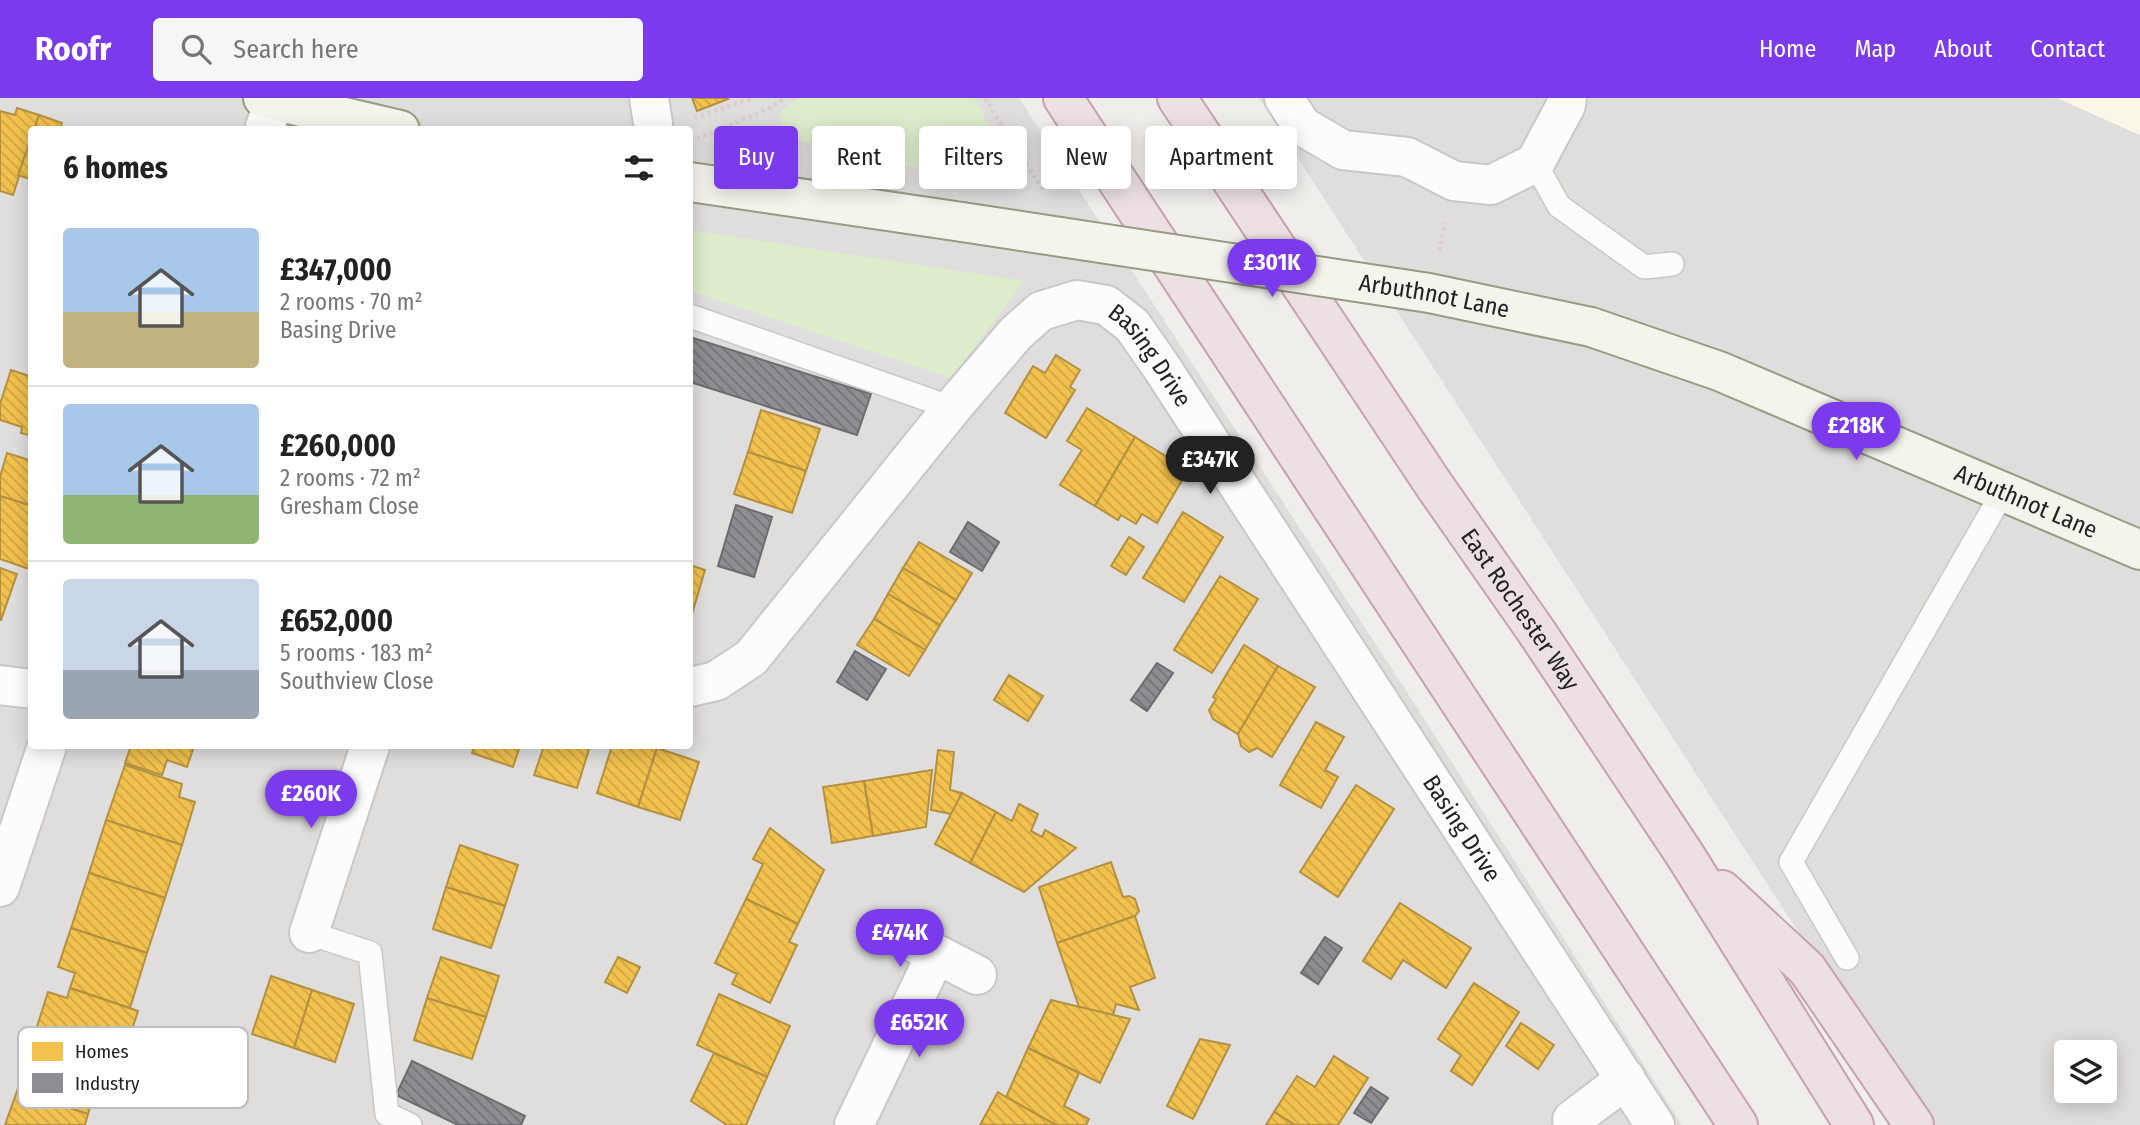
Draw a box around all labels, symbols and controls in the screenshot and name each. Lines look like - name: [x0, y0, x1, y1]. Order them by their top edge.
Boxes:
- search box: [153, 18, 643, 81]
- text: Roofr: [35, 29, 111, 69]
- icon: search: [177, 30, 215, 68]
- text: Search here: [233, 34, 359, 65]
- text: Home: [1759, 35, 1816, 63]
- text: Map: [1854, 35, 1896, 63]
- text: About: [1934, 35, 1992, 63]
- text: Contact: [2030, 35, 2105, 63]
- chip: Buy: [714, 126, 798, 189]
- chip: Rent: [812, 126, 905, 189]
- chip: Filters: [919, 126, 1027, 189]
- chip: New: [1041, 126, 1131, 189]
- chip: Apartment: [1145, 126, 1297, 189]
- icon: filters: [620, 149, 658, 187]
- text: 6 homes: [63, 150, 168, 186]
- pin: £301K: [1223, 240, 1321, 299]
- text: £301K: [1243, 248, 1301, 276]
- text: £347,000: [280, 252, 392, 288]
- icon: home: [119, 256, 203, 340]
- street label: Arbuthnot Lane: [1357, 269, 1512, 324]
- text: 2 rooms · 70 m²: [280, 288, 423, 316]
- street label: Basing Drive: [1103, 298, 1197, 412]
- text: Basing Drive: [280, 316, 396, 344]
- pin: £218K: [1807, 402, 1905, 462]
- text: £218K: [1828, 411, 1884, 439]
- text: £260,000: [280, 428, 396, 464]
- icon: home: [119, 432, 203, 516]
- pin: £347K: [1161, 436, 1259, 496]
- text: £347K: [1182, 445, 1238, 473]
- street label: Arbuthnot Lane: [1950, 459, 2102, 544]
- text: 2 rooms · 72 m²: [280, 464, 421, 492]
- text: Gresham Close: [280, 492, 419, 520]
- street label: East Rochester Way: [1455, 523, 1586, 696]
- text: £652,000: [280, 603, 393, 639]
- icon: home: [119, 607, 203, 691]
- text: 5 rooms · 183 m²: [280, 639, 433, 667]
- text: Southview Close: [280, 667, 434, 695]
- pin: £260K: [262, 770, 360, 830]
- street label: Basing Drive: [1417, 770, 1507, 887]
- text: £260K: [281, 779, 341, 807]
- pin: £474K: [851, 910, 949, 969]
- text: £474K: [872, 918, 928, 946]
- pin: £652K: [870, 1000, 968, 1059]
- text: £652K: [890, 1008, 948, 1036]
- legend: [18, 1027, 248, 1108]
- text: Homes: [75, 1040, 129, 1063]
- map controls: [2054, 1040, 2117, 1103]
- button: layers: [2054, 1040, 2117, 1103]
- text: Industry: [75, 1072, 140, 1095]

